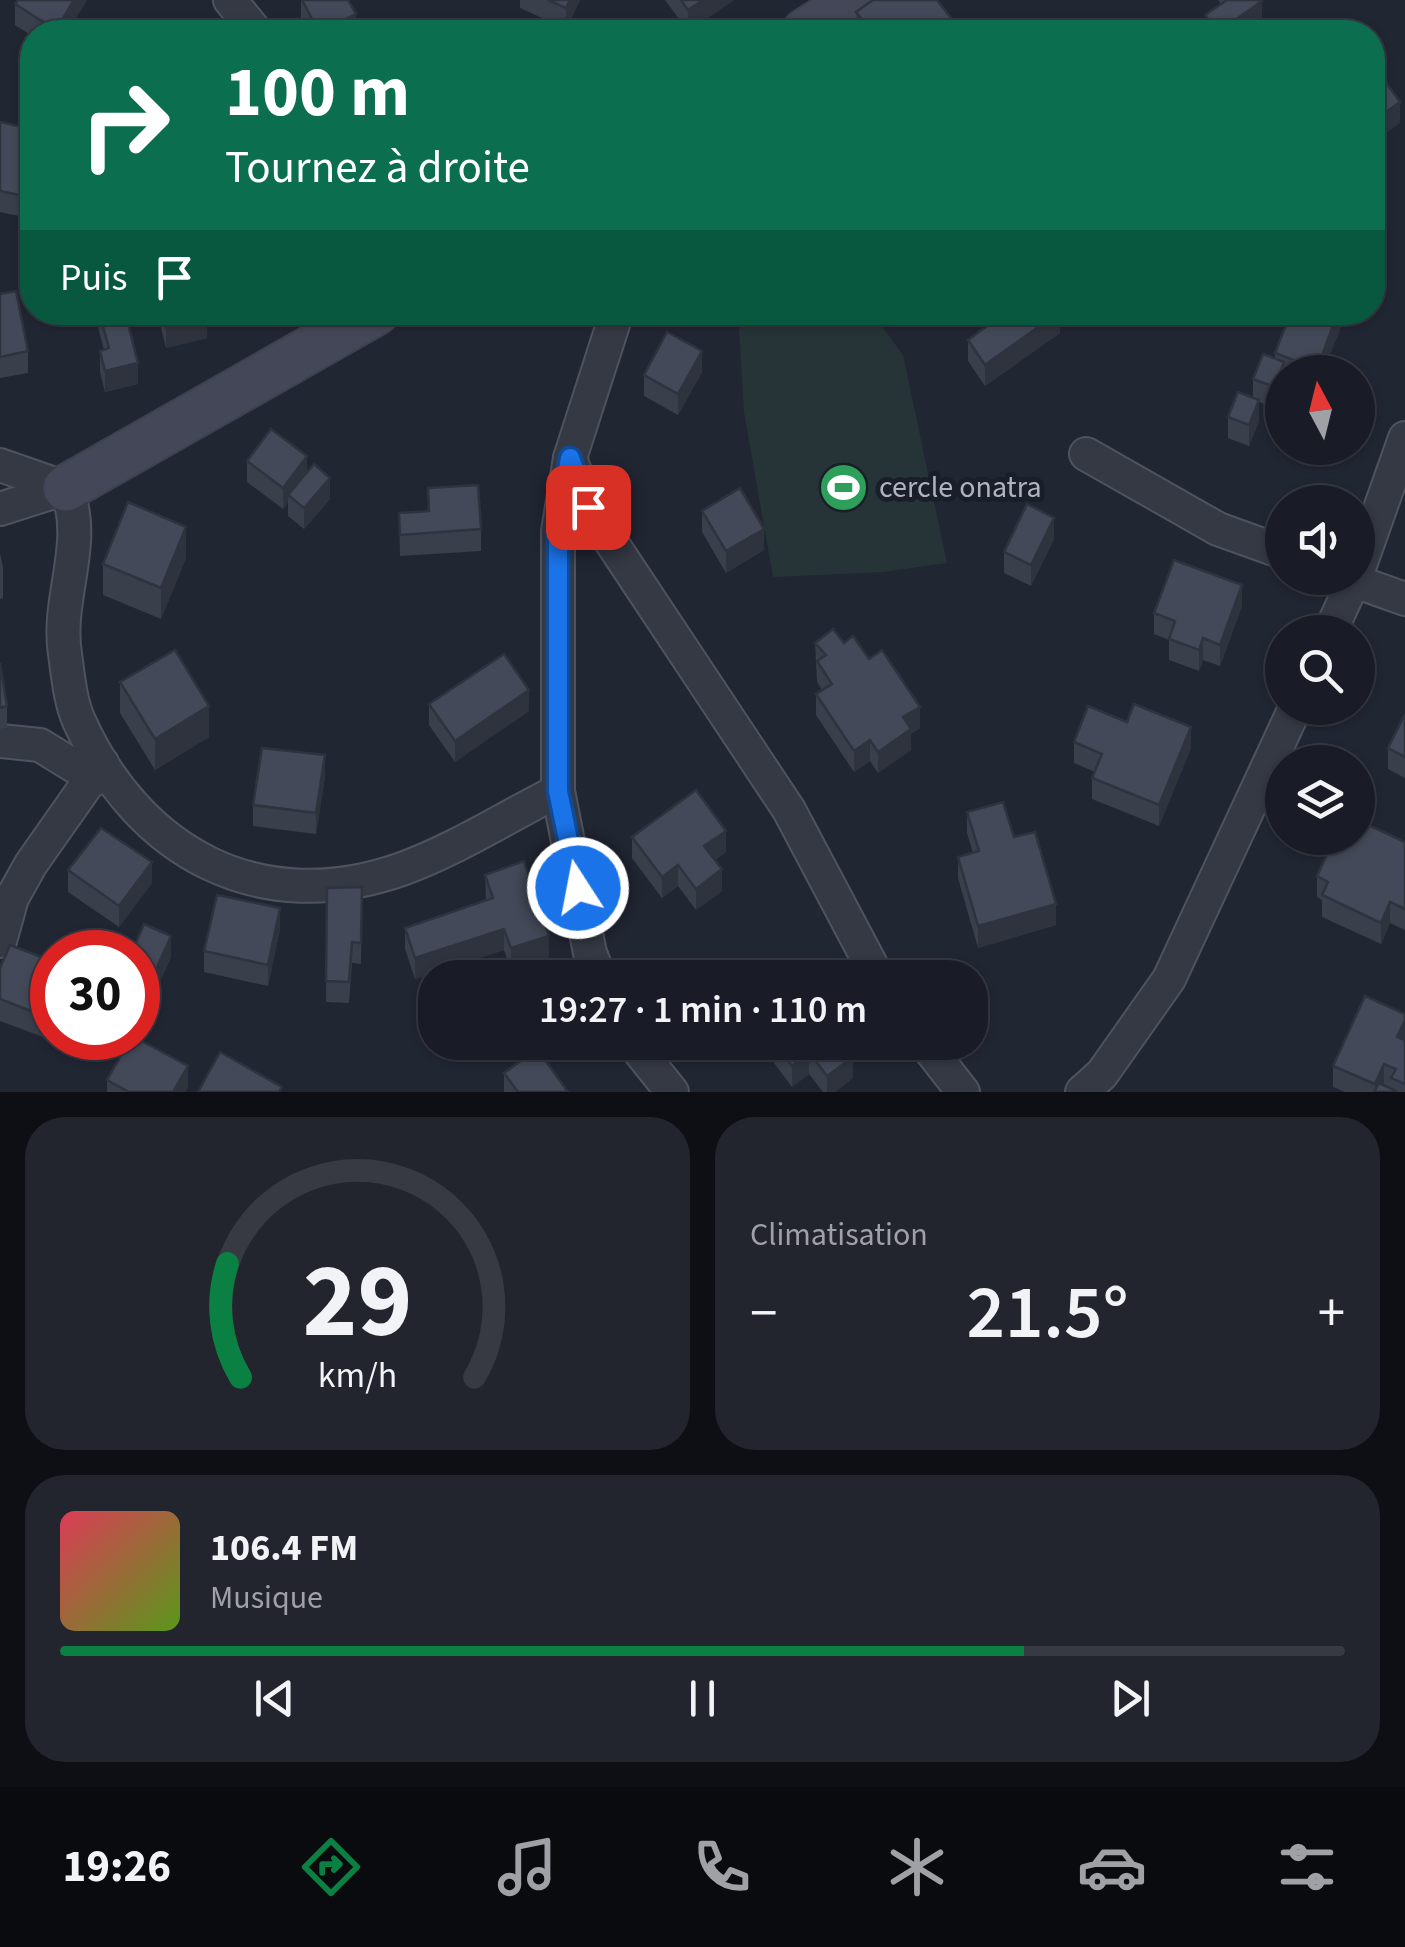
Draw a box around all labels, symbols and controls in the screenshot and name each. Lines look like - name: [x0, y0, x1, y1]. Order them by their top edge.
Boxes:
- text: 100 m: [225, 43, 410, 143]
- icon: right: [60, 60, 190, 190]
- text: Tournez à droite: [225, 136, 530, 200]
- icon: arrive: [147, 250, 202, 305]
- text: Puis: [60, 251, 127, 305]
- north arrow: [1265, 355, 1375, 465]
- map controls: [1265, 355, 1375, 855]
- sports icon: cercle onatra: [818, 461, 870, 513]
- pin: [546, 465, 631, 550]
- place label: cercle onatra: [879, 466, 1042, 509]
- icon: arrive: [561, 480, 616, 535]
- button: sound: [1265, 485, 1375, 595]
- button: search: [1265, 615, 1375, 725]
- button: layers: [1265, 745, 1375, 855]
- position arrow: [526, 836, 630, 940]
- speed limit sign: 30: [30, 930, 160, 1060]
- text: 19:27 · 1 min · 110 m: [539, 983, 867, 1037]
- text: Climatisation: [750, 1212, 928, 1258]
- text: 29: [303, 1229, 412, 1377]
- text: 21.5°: [966, 1260, 1129, 1367]
- text: −: [750, 1275, 777, 1353]
- text: +: [1318, 1275, 1345, 1353]
- text: km/h: [318, 1350, 397, 1401]
- text: 106.4 FM: [210, 1521, 358, 1575]
- text: Musique: [210, 1575, 323, 1621]
- icon: previous: [247, 1671, 302, 1726]
- icon: pause: [675, 1671, 730, 1726]
- icon: next: [1103, 1671, 1158, 1726]
- icon: directions: [296, 1832, 366, 1902]
- icon: music: [492, 1832, 562, 1902]
- icon: phone: [687, 1832, 757, 1902]
- icon: climate: [882, 1832, 952, 1902]
- icon: car: [1077, 1832, 1147, 1902]
- icon: filters: [1272, 1832, 1342, 1902]
- text: 19:26: [63, 1835, 171, 1899]

